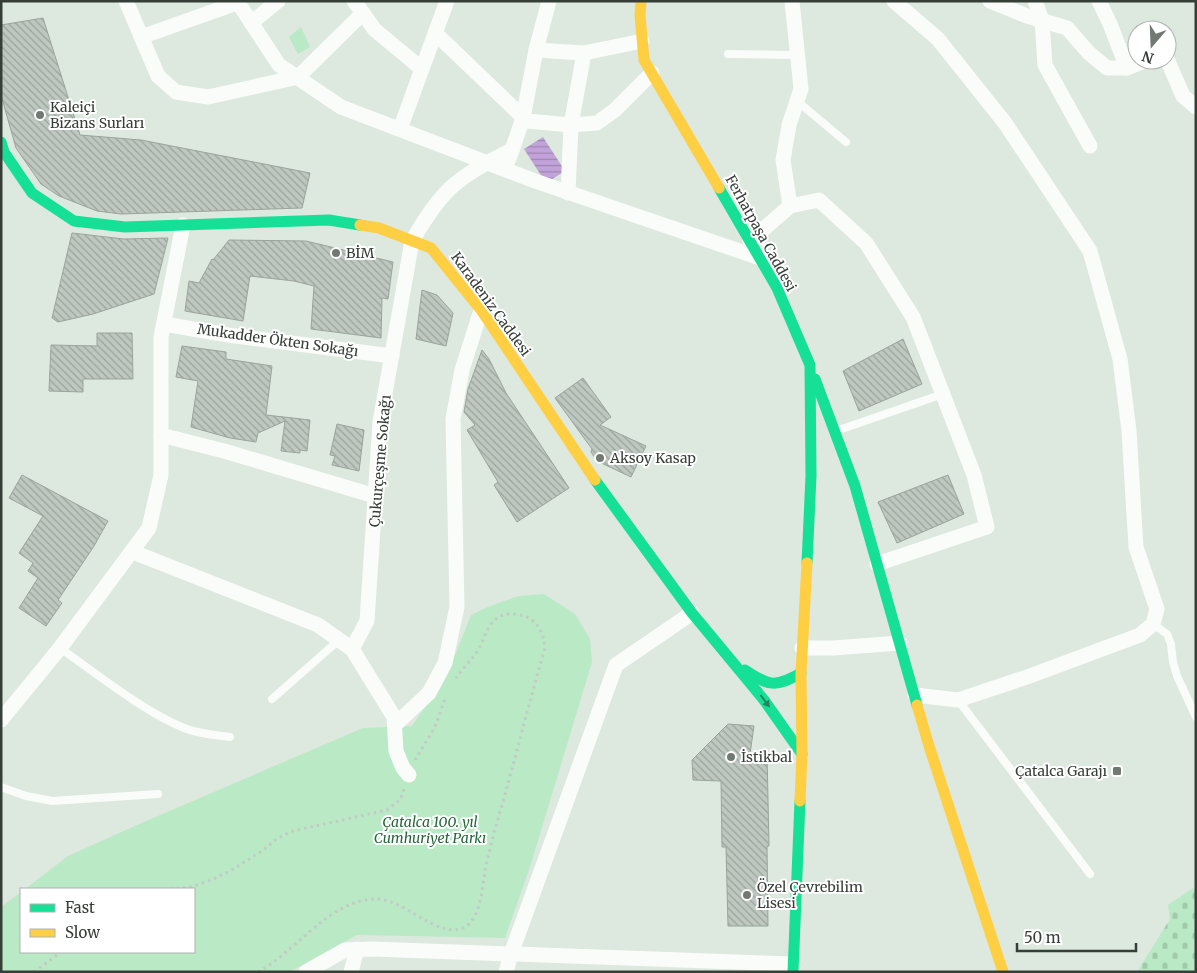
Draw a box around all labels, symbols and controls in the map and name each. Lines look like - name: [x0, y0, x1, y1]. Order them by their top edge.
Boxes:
- north arrow: [1127, 20, 1177, 70]
- text: N: [1140, 47, 1156, 68]
- place label: Kaleiçi Bizans Surları: [50, 98, 145, 132]
- marker: Kaleiçi Bizans Surları: [34, 109, 46, 121]
- street label: Ferhatpaşa Caddesi: [722, 172, 801, 295]
- place label: BİM: [346, 244, 374, 262]
- marker: BİM: [330, 247, 342, 259]
- street label: Karadeniz Caddesi: [447, 248, 535, 360]
- street label: Mukadder Ökten Sokağı: [196, 320, 360, 360]
- street label: Çukurçeşme Sokağı: [365, 394, 395, 528]
- place label: Aksoy Kasap: [609, 449, 696, 467]
- marker: Aksoy Kasap: [594, 452, 606, 464]
- one-way arrow: [759, 694, 770, 707]
- place label: İstikbal: [741, 748, 793, 766]
- marker: İstikbal: [725, 751, 737, 763]
- place label: Çatalca Garajı: [1015, 762, 1107, 780]
- marker: Çatalca Garajı: [1111, 765, 1123, 777]
- park label: Çatalca 100. yıl Cumhuriyet Parkı: [374, 813, 486, 847]
- place label: Özel Çevrebilim Lisesi: [757, 878, 863, 912]
- legend: [20, 888, 195, 953]
- marker: Özel Çevrebilim Lisesi: [741, 889, 753, 901]
- text: Fast: [65, 898, 95, 917]
- scale bar: [1017, 920, 1136, 952]
- text: Slow: [65, 923, 100, 942]
- text: 50 m: [1024, 928, 1061, 947]

